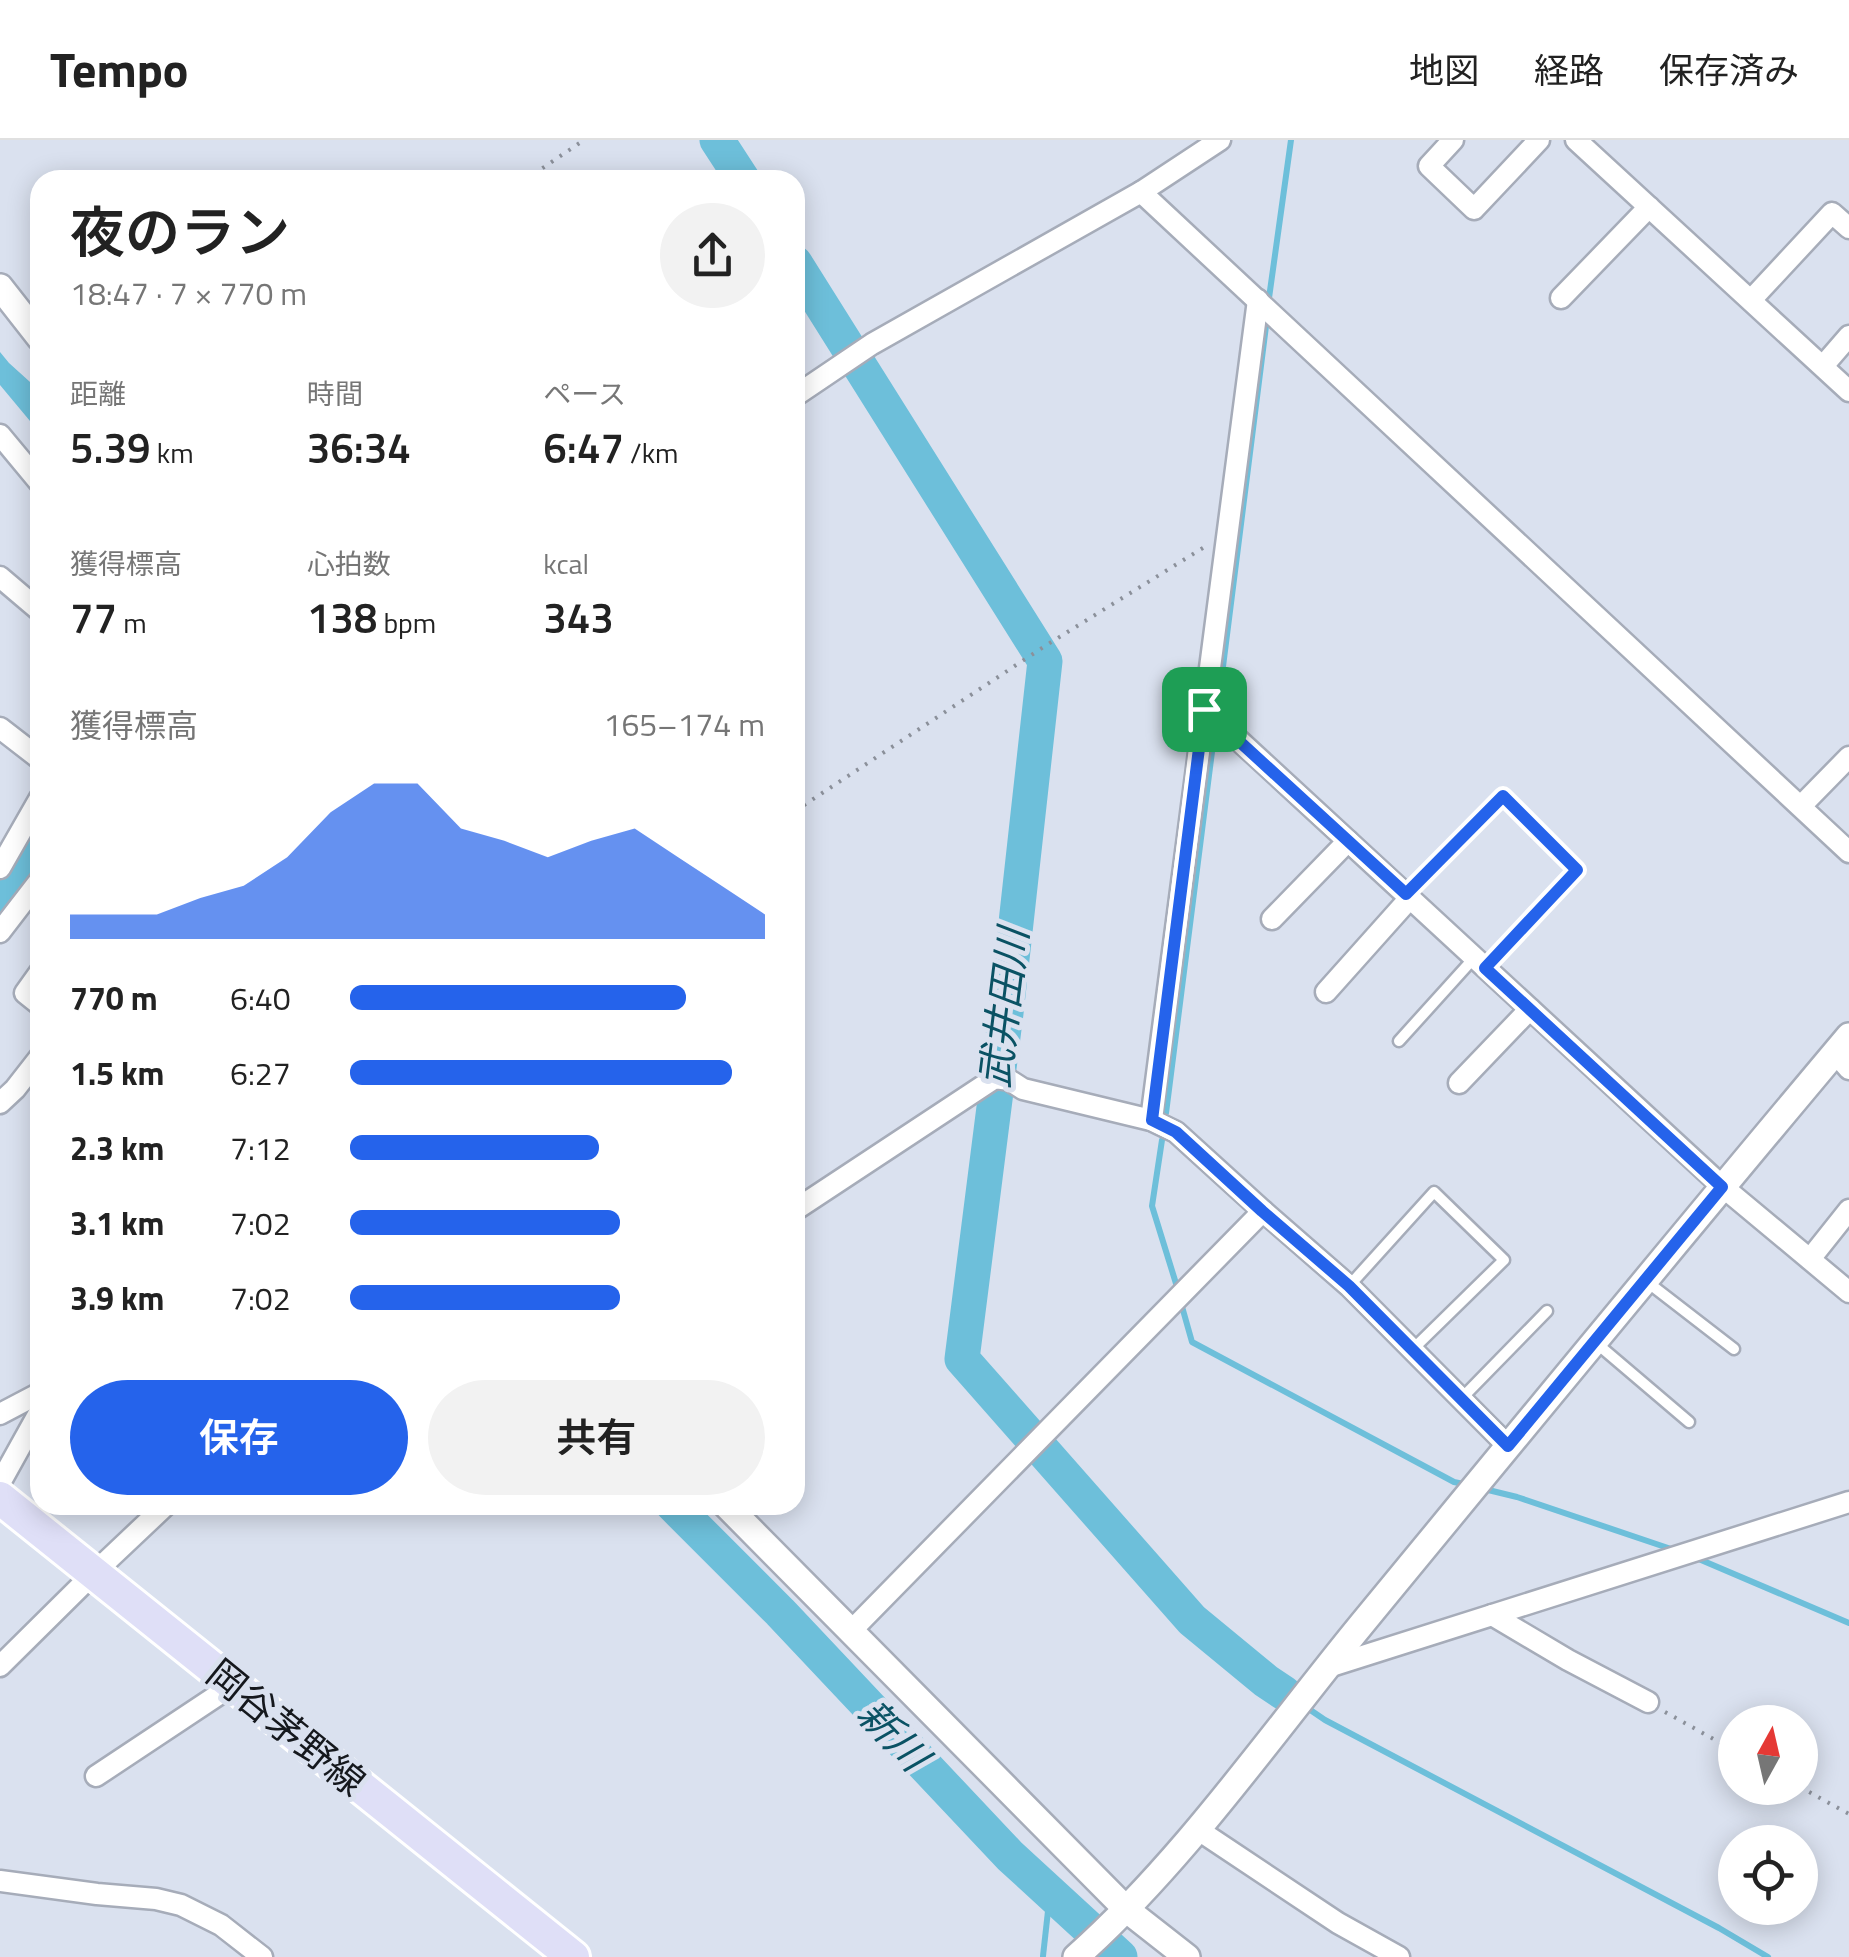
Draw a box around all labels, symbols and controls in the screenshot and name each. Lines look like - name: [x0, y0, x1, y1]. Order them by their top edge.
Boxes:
- text: Tempo: [50, 33, 188, 106]
- text: 地図: [1409, 43, 1479, 97]
- text: 経路: [1534, 43, 1604, 97]
- text: 保存済み: [1659, 43, 1799, 97]
- text: 夜のラン: [70, 190, 290, 273]
- button: share: [660, 203, 765, 308]
- text: 18:47 · 7 × 770 m: [70, 269, 307, 317]
- text: 距離: [70, 372, 126, 415]
- text: 時間: [307, 372, 363, 415]
- text: ペース: [543, 372, 626, 415]
- text: 5.39: [70, 415, 151, 479]
- text: 36:34: [307, 415, 411, 479]
- text: 6:47: [543, 415, 624, 479]
- text: km: [151, 431, 194, 474]
- text: /km: [624, 431, 678, 474]
- text: 獲得標高: [70, 542, 182, 585]
- text: 心拍数: [307, 542, 391, 585]
- text: kcal: [543, 542, 589, 585]
- text: 77: [70, 585, 117, 649]
- text: 138: [307, 585, 377, 649]
- text: 343: [543, 585, 614, 649]
- text: m: [117, 601, 147, 644]
- text: bpm: [377, 601, 436, 644]
- pin: [1162, 667, 1247, 752]
- icon: arrive: [1177, 682, 1232, 737]
- text: 165–174 m: [603, 700, 765, 748]
- text: 獲得標高: [70, 701, 198, 749]
- water label: 武井田川: [963, 921, 1044, 1091]
- text: 770 m: [70, 974, 158, 1022]
- text: 6:40: [230, 974, 291, 1022]
- text: 1.5 km: [70, 1049, 164, 1097]
- text: 6:27: [230, 1049, 291, 1097]
- text: 2.3 km: [70, 1124, 164, 1172]
- text: 7:12: [230, 1124, 291, 1172]
- text: 3.1 km: [70, 1199, 164, 1247]
- text: 7:02: [230, 1199, 291, 1247]
- text: 3.9 km: [70, 1274, 164, 1322]
- text: 7:02: [230, 1274, 291, 1322]
- button: 保存: [70, 1380, 408, 1495]
- button: 共有: [428, 1380, 765, 1495]
- street label: 岡谷茅野線: [195, 1645, 379, 1810]
- water label: 新川: [844, 1685, 946, 1787]
- north arrow: [1718, 1705, 1818, 1805]
- map controls: [1718, 1705, 1818, 1925]
- button: locate: [1718, 1825, 1818, 1925]

